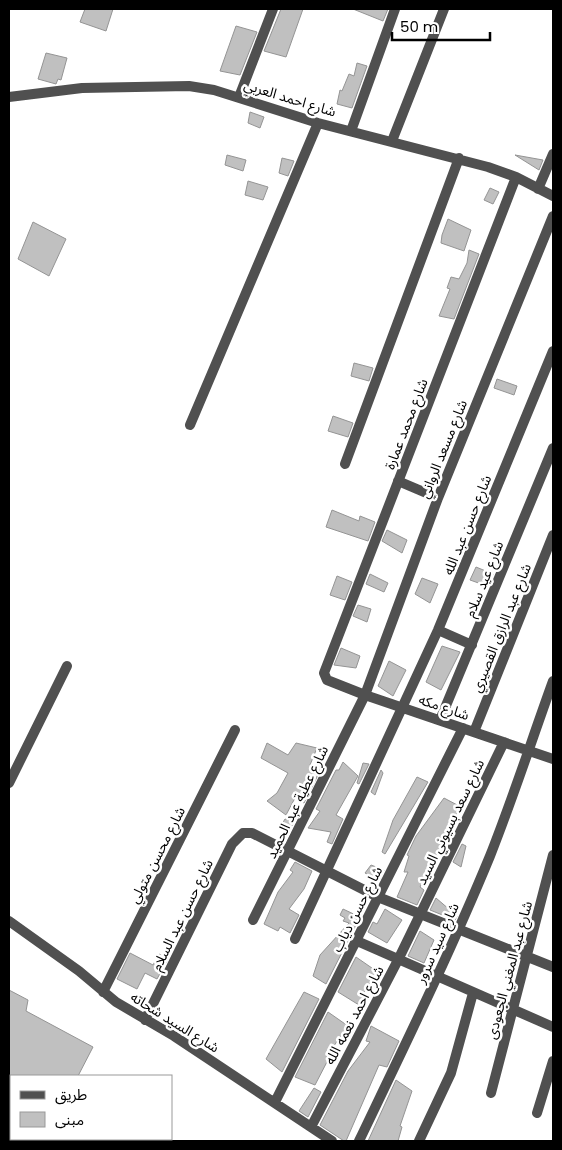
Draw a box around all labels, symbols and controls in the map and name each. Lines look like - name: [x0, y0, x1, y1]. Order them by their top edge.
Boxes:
- scale bar: [392, 10, 490, 42]
- text: 50 m: [400, 16, 438, 37]
- street label: شارع احمد العربي: [241, 74, 339, 123]
- street label: شارع محمد عمارة: [379, 376, 433, 473]
- street label: شارع مسعد الرواني: [414, 397, 473, 502]
- street label: شارع حسن عبد الله: [438, 472, 497, 578]
- street label: شارع عيد سلام: [460, 538, 509, 620]
- street label: شارع عبد الرازق القصيري: [466, 561, 537, 696]
- street label: شارع مكه: [416, 689, 472, 726]
- street label: شارع عطية عبد الحميد: [261, 742, 334, 862]
- street label: شارع سعد بسيوني السيد: [411, 756, 490, 889]
- street label: شارع محسن متولي: [124, 803, 191, 907]
- street label: شارع حسن عبد السلام: [146, 856, 219, 975]
- street label: شارع حسن دياب: [327, 863, 388, 956]
- street label: شارع سيد سرور: [410, 899, 465, 988]
- street label: شارع عبد المغني الجعودى: [481, 899, 538, 1042]
- street label: شارع احمد نعمه الله: [319, 962, 389, 1069]
- street label: شارع السيد شحاته: [126, 987, 223, 1058]
- legend: [10, 1075, 172, 1140]
- text: طريق: [55, 1084, 87, 1105]
- text: مبنى: [55, 1109, 84, 1130]

